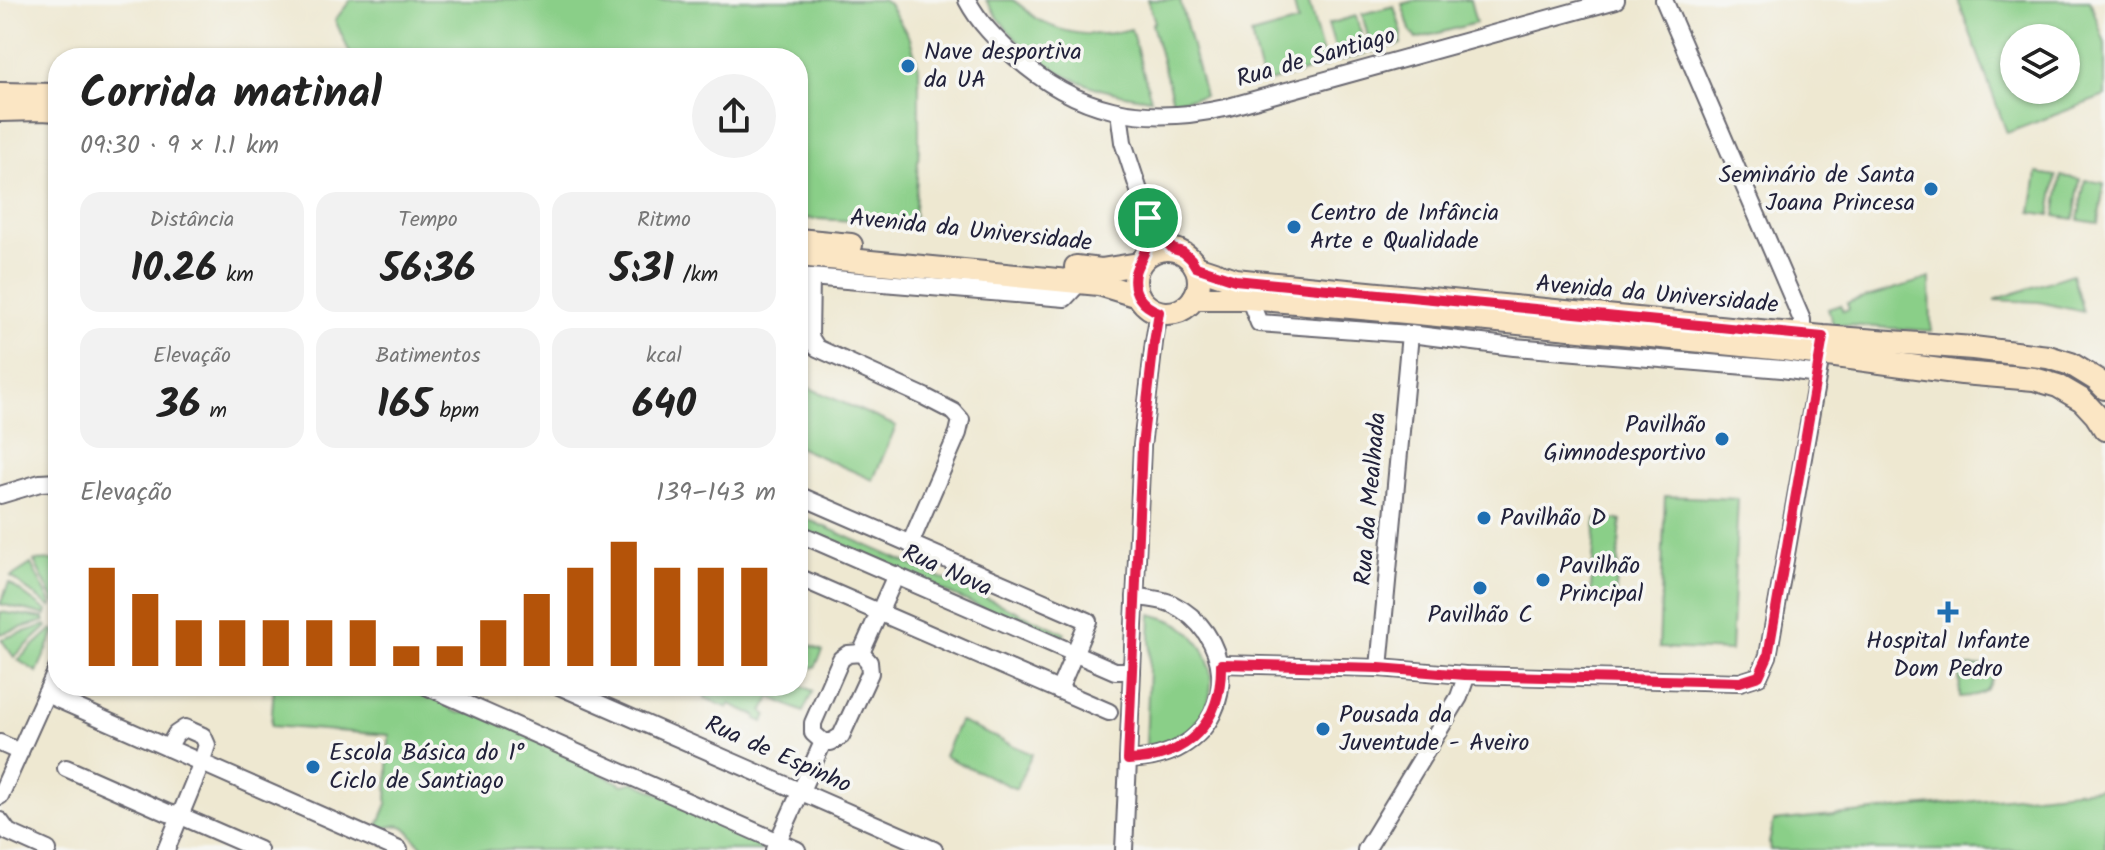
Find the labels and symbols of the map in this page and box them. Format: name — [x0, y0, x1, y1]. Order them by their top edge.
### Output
street label: Rua de Santiago — [1232, 17, 1400, 99]
place label: Nave desportiva da UA — [924, 33, 1082, 100]
marker: Nave desportiva da UA — [899, 57, 917, 75]
place label: Seminário de Santa Joana Princesa — [1719, 156, 1915, 223]
marker: Seminário de Santa Joana Princesa — [1922, 180, 1940, 198]
pin — [1114, 184, 1182, 252]
place label: Centro de Infância Arte e Qualidade — [1310, 194, 1499, 261]
street label: Avenida da Universidade — [848, 199, 1094, 263]
marker: Centro de Infância Arte e Qualidade — [1285, 218, 1303, 236]
street label: Avenida da Universidade — [1534, 265, 1780, 325]
place label: Pavilhão Gimnodesportivo — [1544, 406, 1706, 473]
street label: Rua da Mealhada — [1344, 411, 1398, 587]
marker: Pavilhão Gimnodesportivo — [1713, 430, 1731, 448]
place label: Pavilhão D — [1500, 499, 1606, 538]
marker: Pavilhão D — [1475, 509, 1493, 527]
street label: Rua Nova — [896, 534, 998, 608]
place label: Pavilhão Principal — [1559, 547, 1644, 614]
marker: Pavilhão Principal — [1534, 571, 1552, 589]
marker: Pavilhão C — [1471, 579, 1489, 597]
place label: Pavilhão C — [1427, 596, 1533, 635]
marker: Hospital Infante Dom Pedro — [1937, 601, 1959, 623]
place label: Hospital Infante Dom Pedro — [1866, 622, 2030, 689]
place label: Pousada da Juventude - Aveiro — [1339, 696, 1530, 763]
street label: Rua de Espinho — [698, 705, 858, 805]
marker: Pousada da Juventude - Aveiro — [1314, 720, 1332, 738]
place label: Escola Básica do 1° Ciclo de Santiago — [329, 734, 525, 801]
marker: Escola Básica do 1° Ciclo de Santiago — [304, 758, 322, 776]

